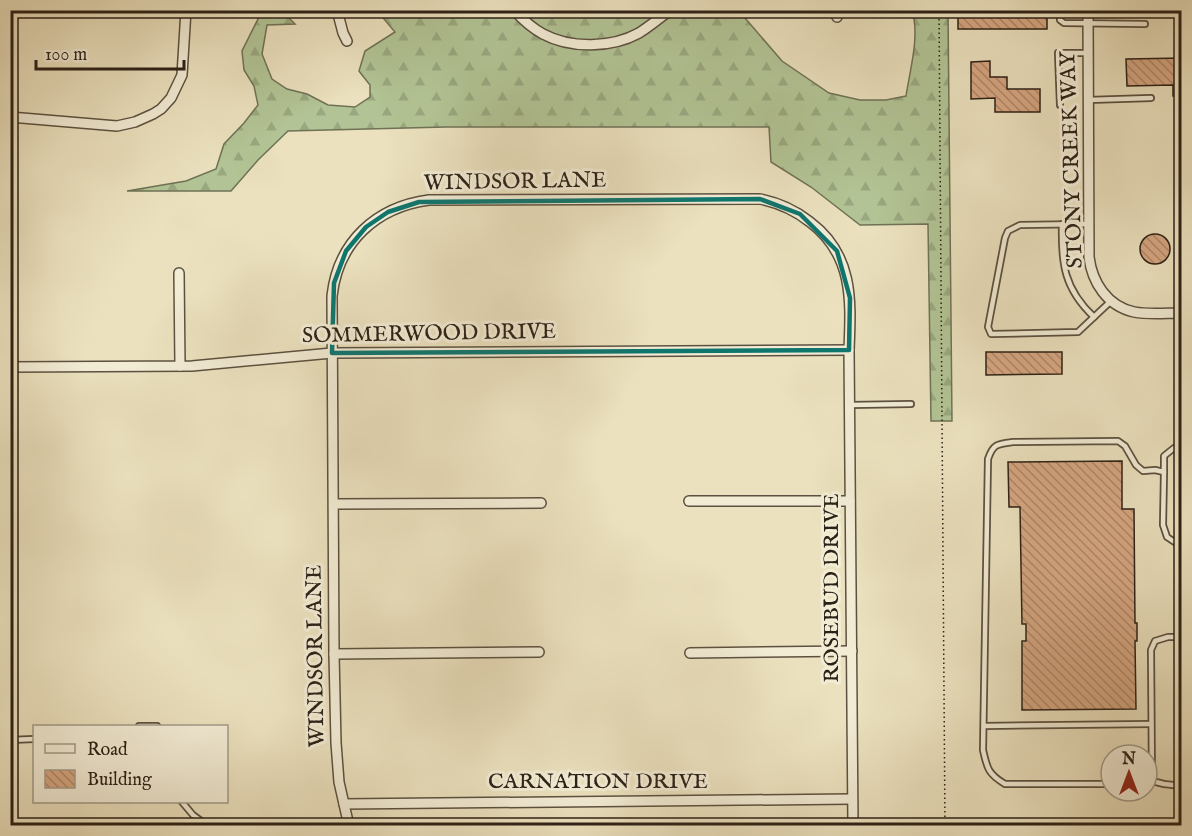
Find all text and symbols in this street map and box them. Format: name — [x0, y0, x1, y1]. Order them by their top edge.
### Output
scale bar — [36, 33, 184, 71]
text: 100 m — [45, 44, 87, 67]
street label: STONY CREEK WAY — [1054, 50, 1090, 269]
street label: WINDSOR LANE — [423, 166, 607, 198]
street label: SOMMERWOOD DRIVE — [302, 318, 556, 350]
street label: ROSEBUD DRIVE — [818, 493, 846, 683]
street label: WINDSOR LANE — [300, 564, 332, 748]
legend — [33, 725, 228, 803]
text: Road — [87, 739, 128, 762]
north arrow — [1099, 743, 1159, 803]
text: N — [1121, 750, 1136, 770]
street label: CARNATION DRIVE — [488, 768, 708, 796]
text: Building — [87, 769, 152, 792]

